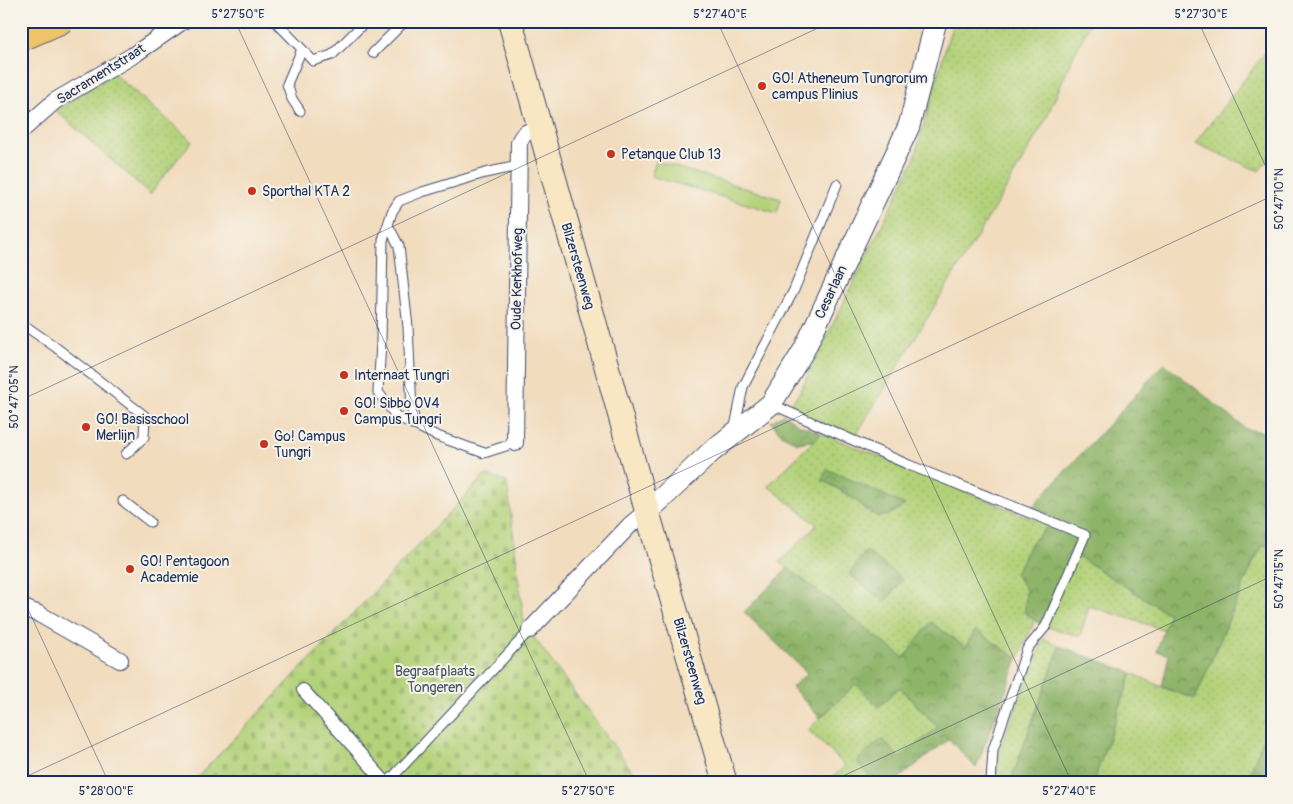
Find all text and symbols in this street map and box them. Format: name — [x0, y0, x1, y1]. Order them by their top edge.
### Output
text: 5°27'50"E — [211, 7, 265, 22]
text: 5°27'40"E — [693, 7, 747, 22]
text: 5°27'30"E — [1174, 7, 1228, 22]
street label: Sacramentstraat — [54, 40, 149, 108]
place label: GO! Atheneum Tungrorum campus Plinius — [772, 70, 928, 103]
marker: GO! Atheneum Tungrorum campus Plinius — [756, 80, 768, 92]
place label: Petanque Club 13 — [621, 146, 721, 163]
marker: Petanque Club 13 — [605, 148, 617, 160]
text: 50°47'10"N — [1272, 168, 1287, 230]
place label: Sporthal KTA 2 — [262, 183, 350, 200]
marker: Sporthal KTA 2 — [246, 185, 258, 197]
street label: Bilzersteenweg — [557, 221, 599, 311]
street label: Oude Kerkhofweg — [508, 228, 526, 330]
street label: Cesarlaan — [811, 262, 851, 321]
text: 50°47'05"N — [7, 365, 22, 429]
place label: Internaat Tungri — [354, 367, 450, 384]
marker: Internaat Tungri — [338, 369, 350, 381]
place label: GO! Sibbo OV4 Campus Tungri — [354, 395, 442, 428]
marker: GO! Sibbo OV4 Campus Tungri — [338, 405, 350, 417]
place label: GO! Basisschool Merlijn — [96, 411, 189, 444]
marker: GO! Basisschool Merlijn — [80, 421, 92, 433]
place label: Go! Campus Tungri — [274, 428, 346, 461]
marker: Go! Campus Tungri — [258, 438, 270, 450]
text: 50°47'15"N — [1272, 549, 1287, 609]
place label: GO! Pentagoon Academie — [140, 553, 229, 586]
marker: GO! Pentagoon Academie — [124, 563, 136, 575]
street label: Bilzersteenweg — [669, 616, 711, 706]
park label: Begraafplaats Tongeren — [395, 663, 476, 696]
text: 5°28'00"E — [79, 784, 133, 799]
text: 5°27'50"E — [561, 784, 615, 799]
text: 5°27'40"E — [1042, 784, 1096, 799]

